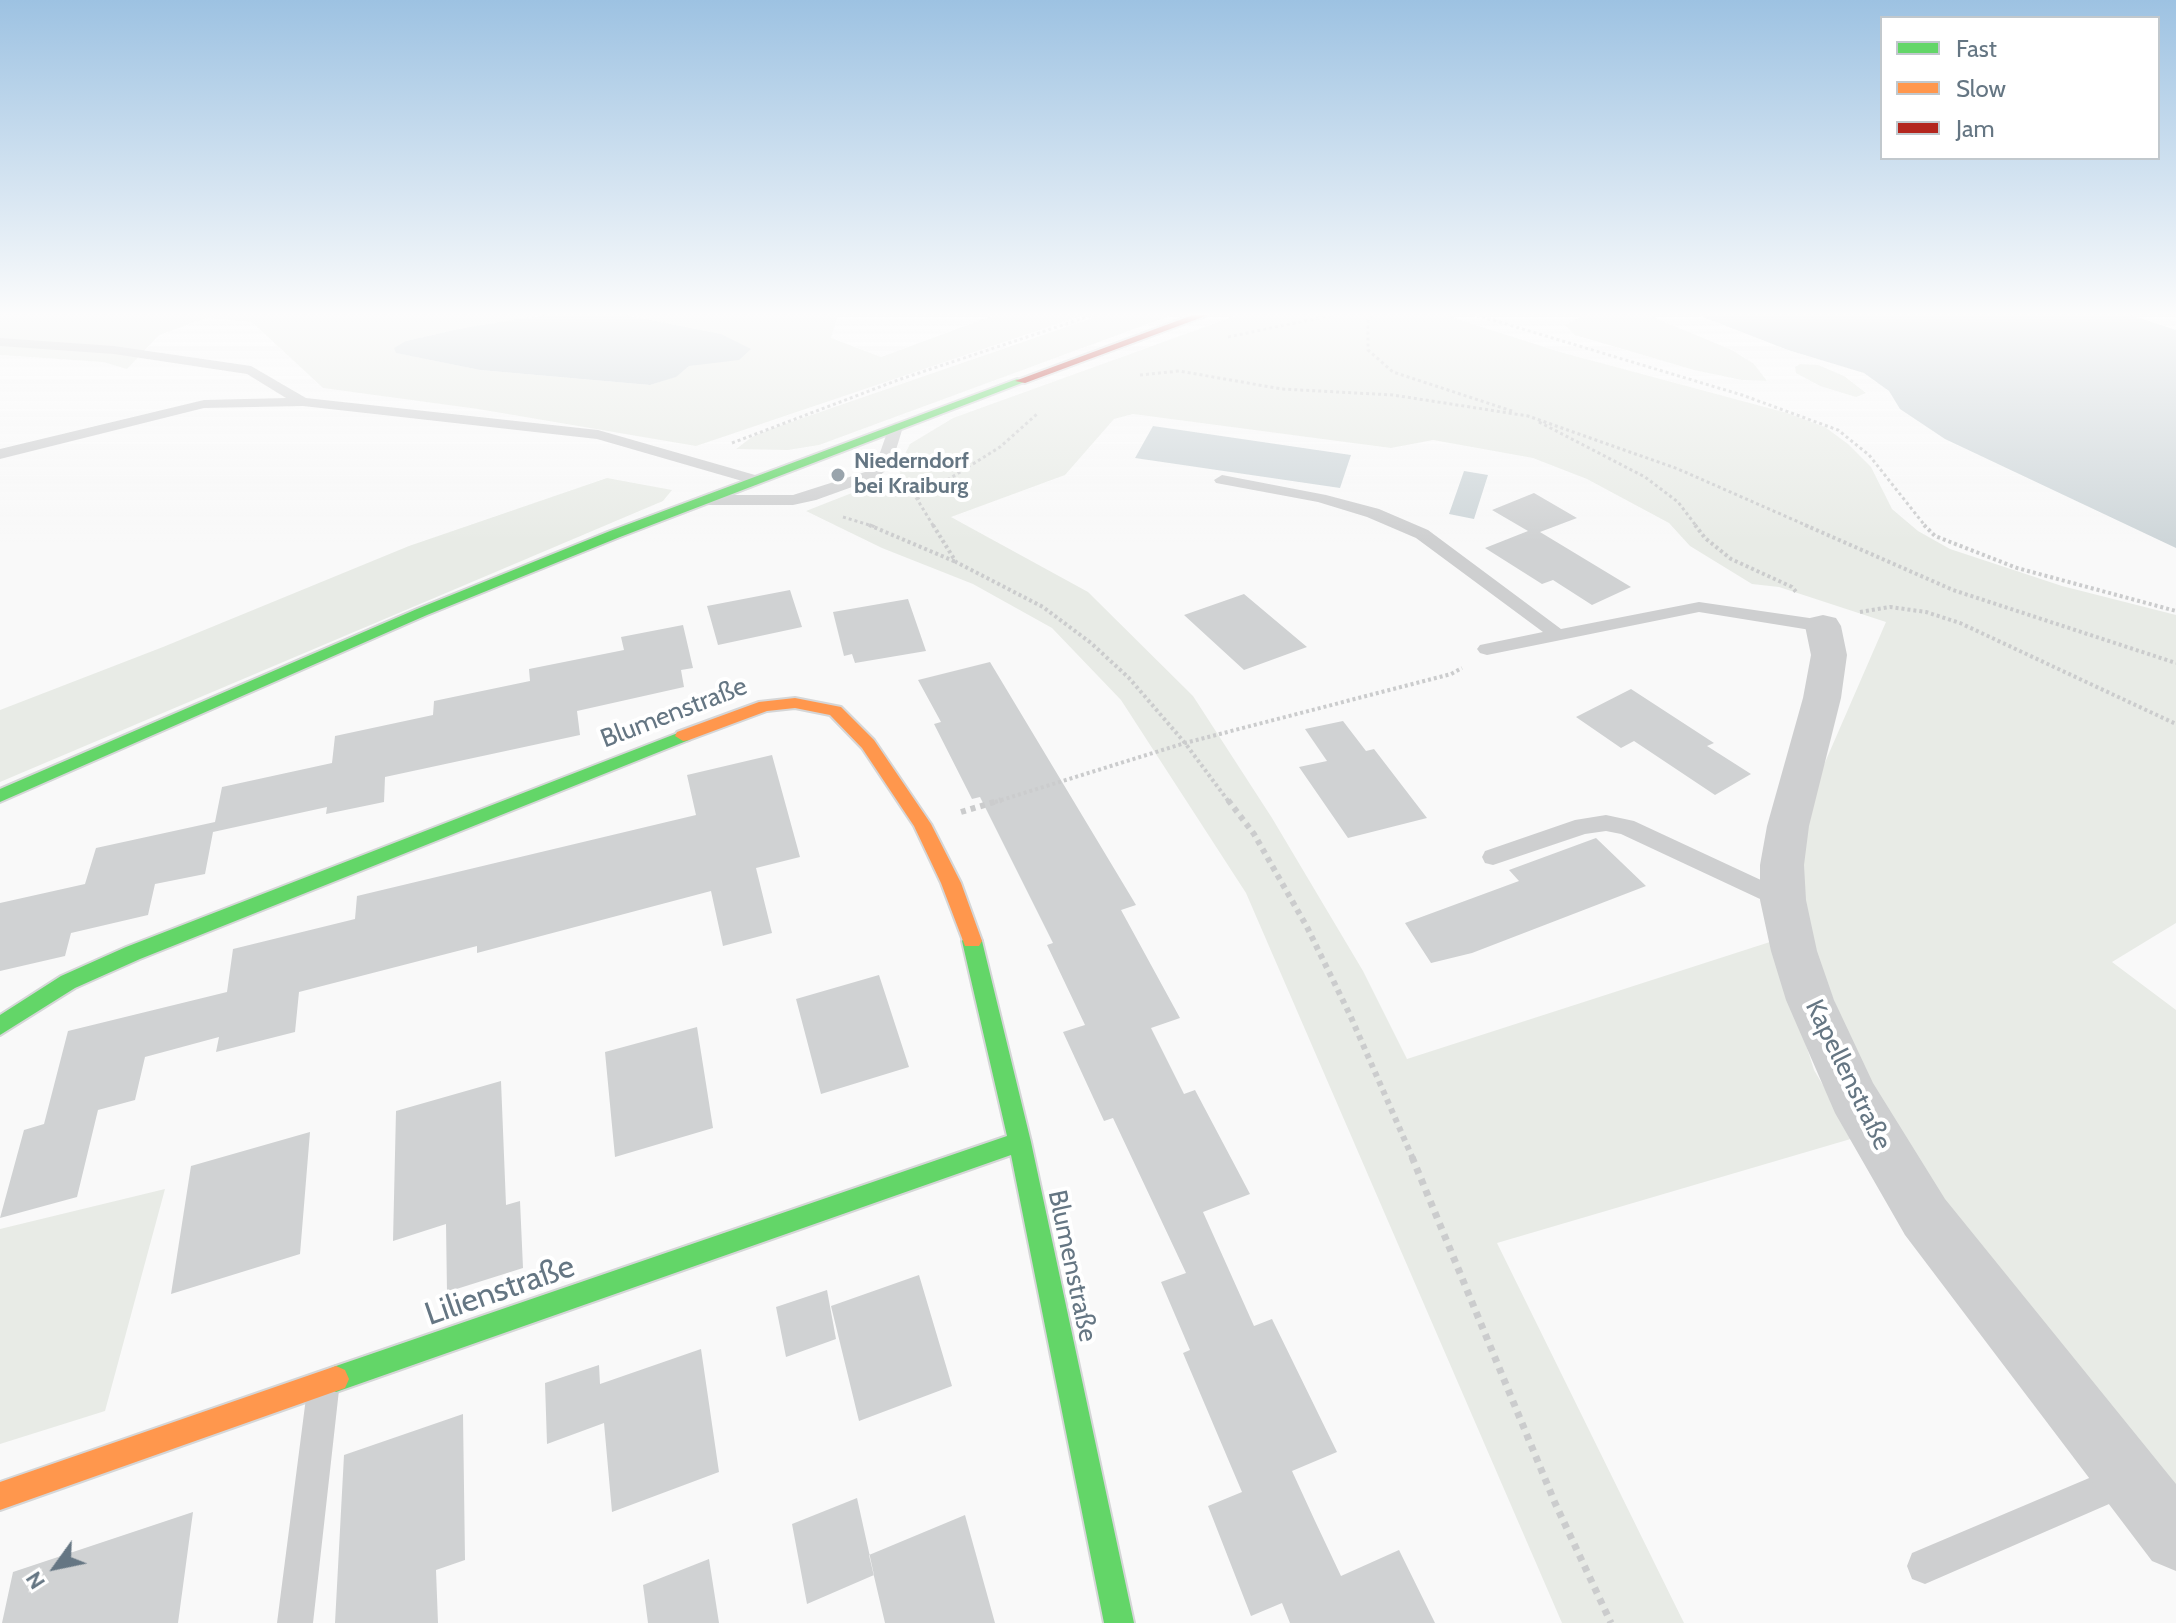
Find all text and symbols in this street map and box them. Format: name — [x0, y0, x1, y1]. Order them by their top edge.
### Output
legend — [1880, 16, 2160, 160]
text: Fast — [1956, 34, 1997, 63]
text: Slow — [1956, 74, 2006, 103]
text: Jam — [1956, 114, 1994, 143]
place label: Niederndorf bei Kraiburg — [854, 449, 969, 500]
marker: Niederndorf bei Kraiburg — [829, 466, 847, 484]
street label: Blumenstraße — [597, 671, 751, 755]
street label: Kapellenstraße — [1798, 995, 1898, 1155]
street label: Blumenstraße — [1041, 1187, 1103, 1345]
street label: Lilienstraße — [420, 1248, 580, 1334]
north arrow — [16, 1527, 96, 1607]
text: N — [20, 1566, 51, 1594]

